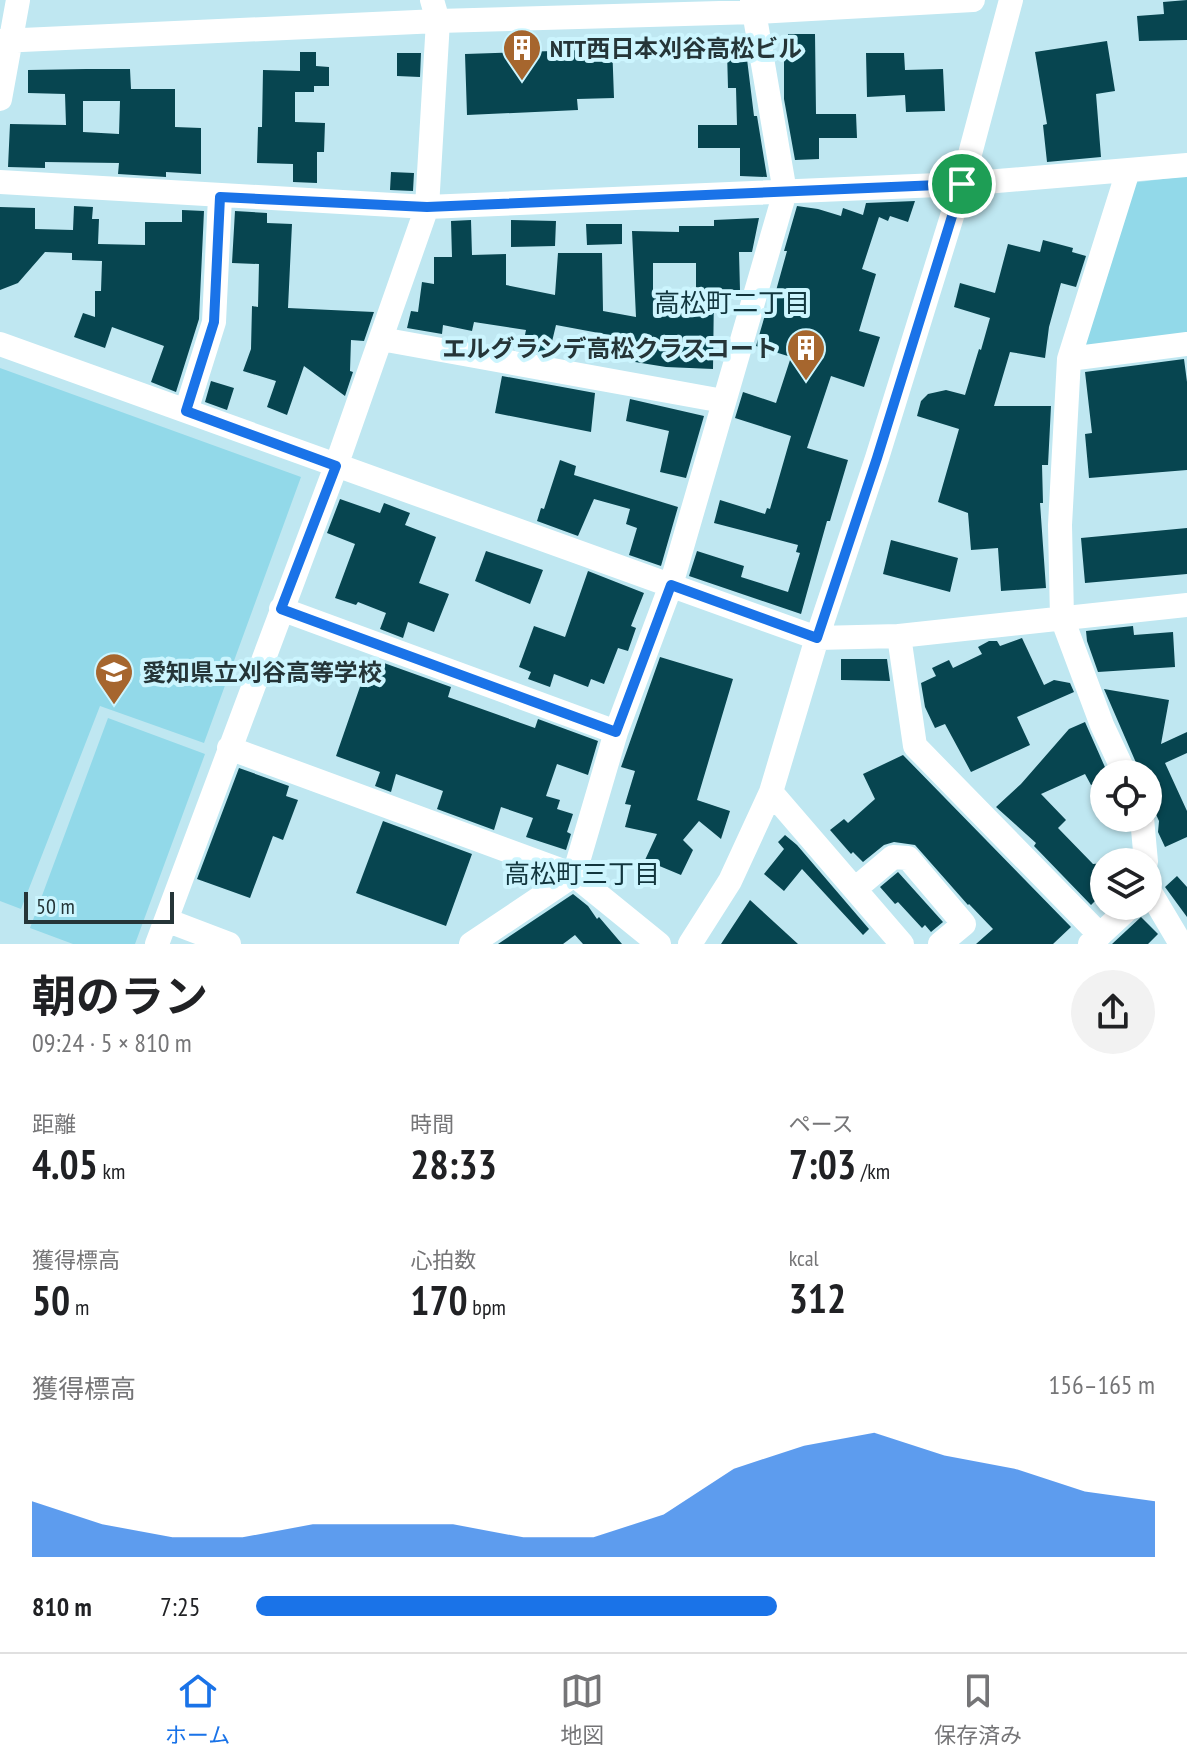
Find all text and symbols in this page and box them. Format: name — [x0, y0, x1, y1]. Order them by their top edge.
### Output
building icon: NTT西日本刈谷高松ビル — [501, 27, 543, 82]
place label: NTT西日本刈谷高松ビル — [550, 33, 802, 64]
pin — [928, 150, 996, 218]
icon: arrive — [940, 162, 984, 206]
district label: 高松町二丁目 — [654, 286, 810, 319]
building icon: エルグランデ高松クラスコート — [785, 327, 827, 382]
place label: エルグランデ高松クラスコート — [442, 333, 778, 364]
school or university icon: 愛知県立刈谷高等学校 — [93, 651, 135, 706]
place label: 愛知県立刈谷高等学校 — [142, 657, 382, 688]
map controls — [1090, 760, 1162, 920]
button: locate — [1090, 760, 1162, 832]
button: layers — [1090, 848, 1162, 920]
district label: 高松町三丁目 — [504, 857, 660, 890]
scale bar — [24, 888, 174, 924]
text: 50 m — [36, 892, 75, 920]
text: 朝のラン — [32, 967, 208, 1024]
button: share — [1071, 970, 1155, 1054]
text: 09:24 · 5 × 810 m — [32, 1026, 192, 1059]
text: 距離 — [32, 1110, 76, 1138]
text: 時間 — [410, 1110, 454, 1138]
text: ペース — [789, 1110, 854, 1138]
text: 4.05 — [32, 1138, 98, 1190]
text: 28:33 — [410, 1138, 497, 1190]
text: 7:03 — [789, 1138, 856, 1190]
text: km — [98, 1157, 125, 1185]
text: /km — [856, 1157, 890, 1185]
text: kcal — [789, 1244, 819, 1272]
text: 獲得標高 — [32, 1246, 120, 1274]
text: 心拍数 — [410, 1246, 476, 1274]
text: 312 — [789, 1272, 846, 1324]
text: 50 — [32, 1274, 70, 1326]
text: 170 — [410, 1274, 468, 1326]
text: m — [70, 1293, 89, 1321]
text: bpm — [468, 1293, 506, 1321]
text: 156–165 m — [1049, 1368, 1155, 1401]
text: 獲得標高 — [32, 1372, 136, 1405]
text: 810 m — [32, 1590, 92, 1623]
text: 7:25 — [160, 1590, 200, 1623]
tab: ホーム — [165, 1669, 230, 1749]
tab: 地図 — [560, 1669, 604, 1749]
tab: 保存済み — [934, 1669, 1022, 1749]

